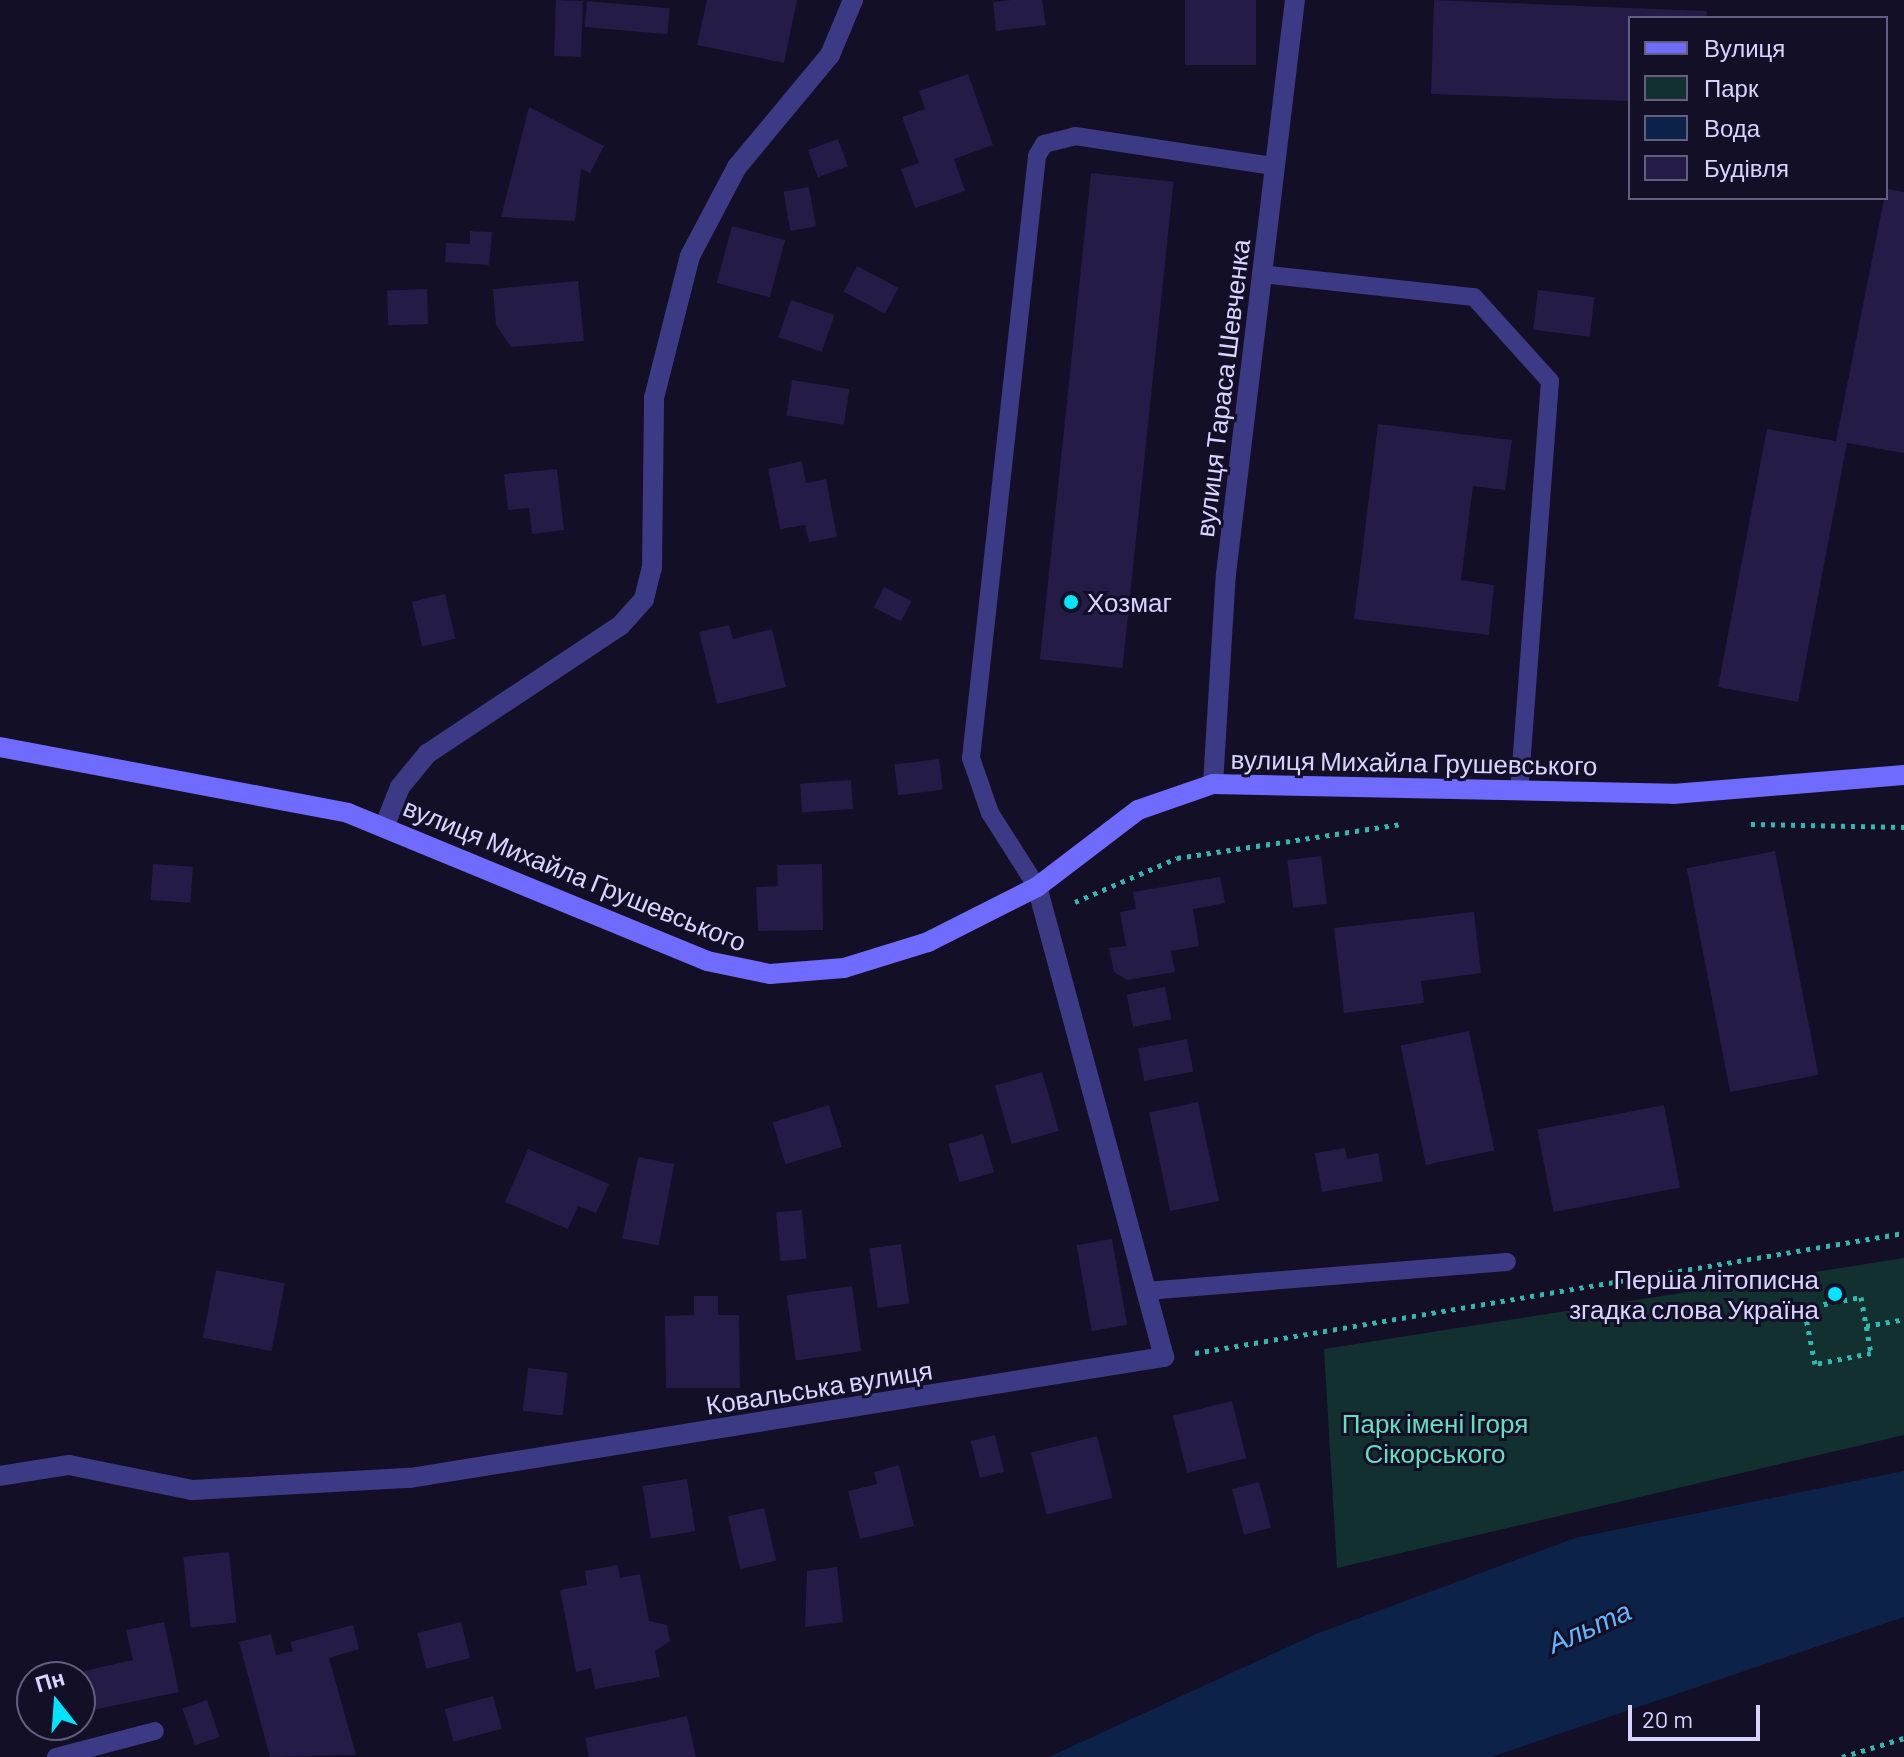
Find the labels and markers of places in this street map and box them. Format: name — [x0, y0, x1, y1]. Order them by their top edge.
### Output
place label: Хозмаг — [1087, 586, 1172, 618]
marker: Хозмаг — [1062, 593, 1080, 611]
place label: Перша літописна згадка слова Україна — [1569, 1263, 1819, 1324]
marker: Перша літописна згадка слова Україна — [1826, 1285, 1844, 1303]

